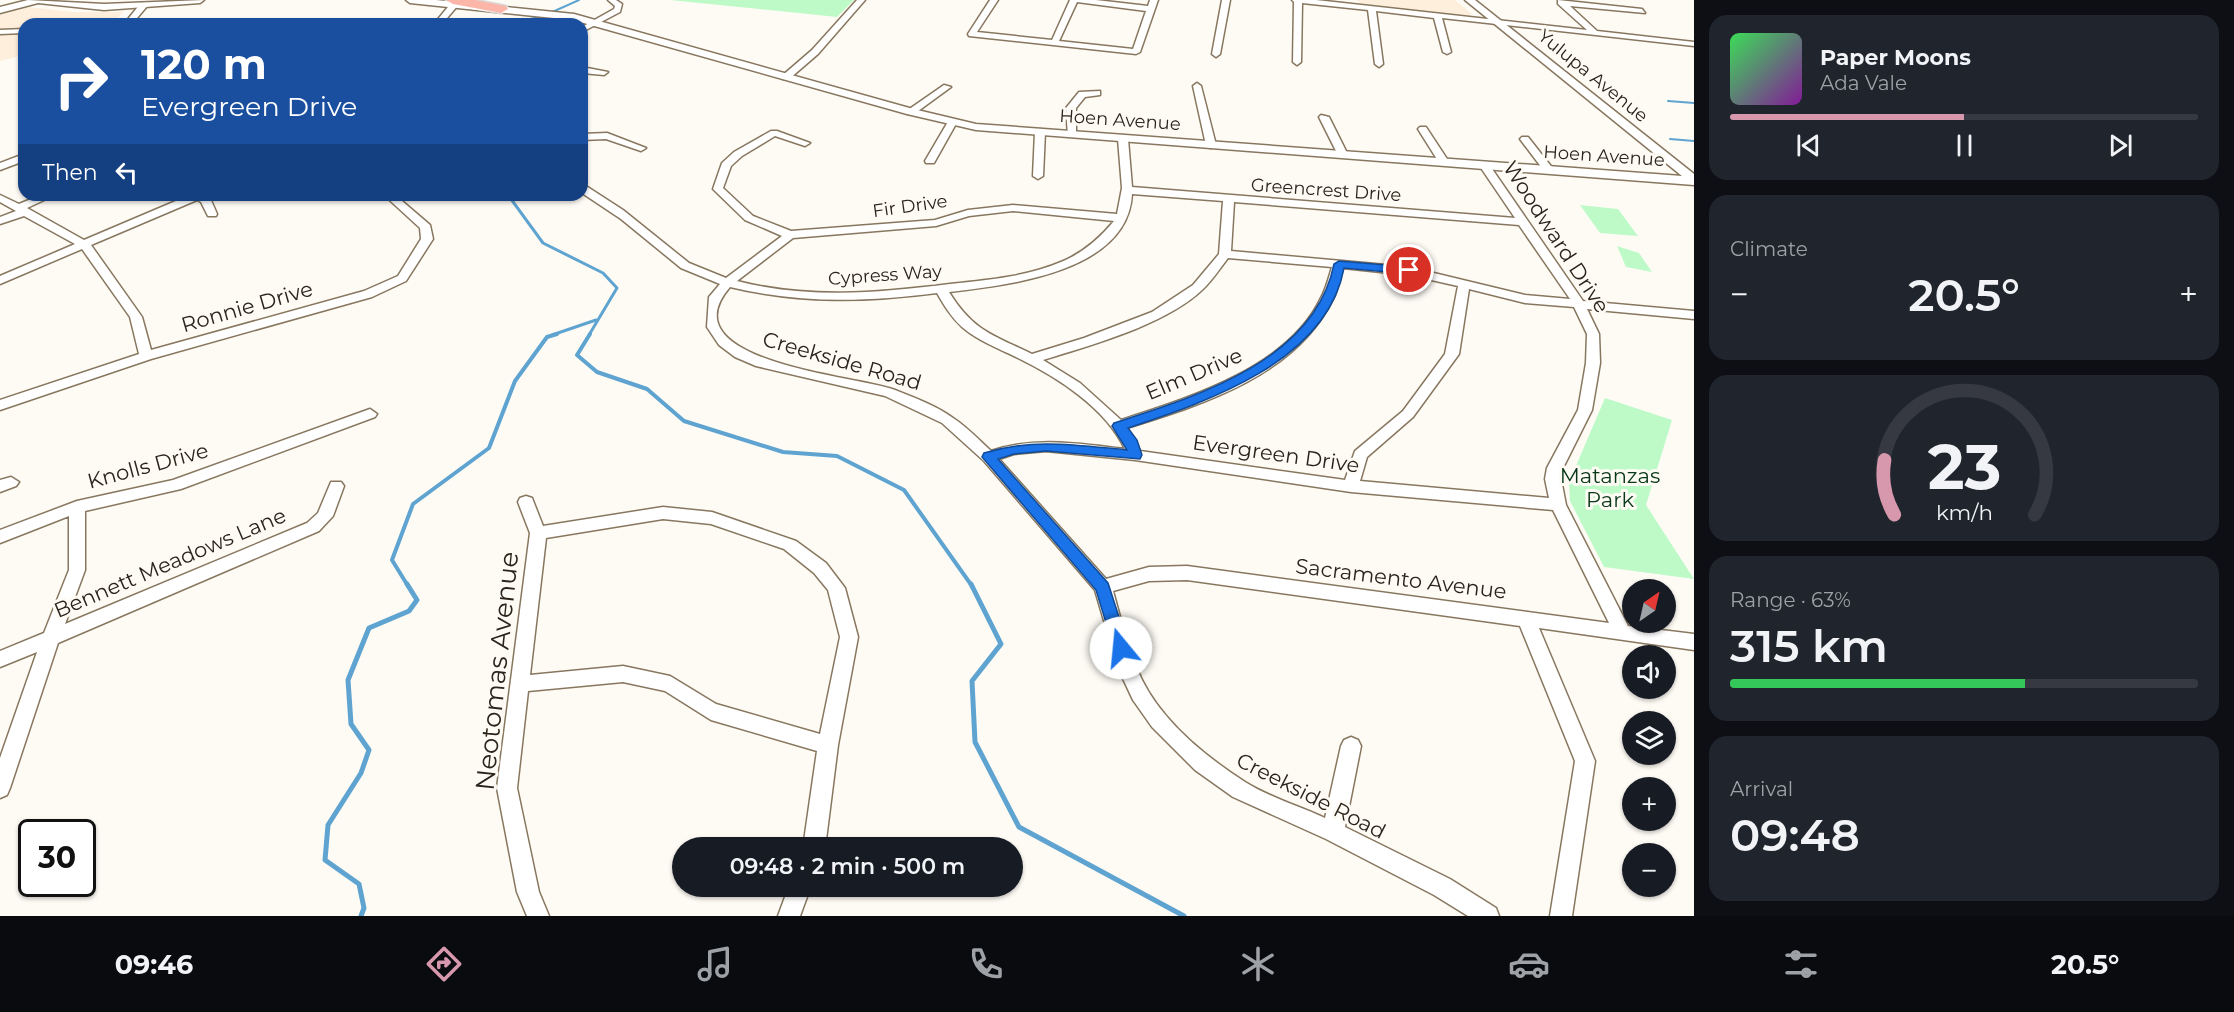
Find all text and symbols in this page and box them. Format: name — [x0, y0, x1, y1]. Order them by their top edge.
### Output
street label: Yulupa Avenue — [1534, 25, 1653, 127]
text: 120 m — [141, 38, 267, 90]
icon: right — [42, 42, 120, 120]
text: Paper Moons — [1820, 44, 1971, 71]
text: Ada Vale — [1820, 71, 1907, 95]
text: Evergreen Drive — [141, 90, 357, 123]
street label: Hoen Avenue — [1059, 105, 1182, 135]
icon: previous — [1792, 129, 1825, 162]
icon: pause — [1948, 129, 1981, 162]
icon: next — [2104, 129, 2137, 162]
street label: Hoen Avenue — [1543, 141, 1666, 171]
icon: left — [110, 156, 143, 189]
street label: Woodward Drive — [1498, 156, 1615, 317]
text: Then — [42, 159, 98, 186]
street label: Greencrest Drive — [1250, 174, 1402, 206]
street label: Fir Drive — [871, 190, 949, 222]
text: Climate — [1730, 237, 1808, 261]
pin — [1383, 244, 1434, 295]
icon: arrive — [1392, 253, 1425, 286]
street label: Cypress Way — [827, 260, 943, 290]
text: 20.5° — [1908, 267, 2020, 322]
text: − — [1730, 274, 1749, 314]
text: + — [2179, 274, 2198, 314]
street label: Ronnie Drive — [178, 276, 315, 337]
street label: Creekside Road — [760, 326, 924, 395]
street label: Elm Drive — [1142, 342, 1246, 405]
street label: Evergreen Drive — [1191, 429, 1361, 478]
text: 23 — [1927, 429, 2001, 505]
street label: Knolls Drive — [85, 437, 211, 494]
park label: Matanzas Park — [1560, 463, 1660, 512]
text: km/h — [1935, 499, 1993, 525]
street label: Bennett Meadows Lane — [50, 502, 290, 623]
street label: Neotomas Avenue — [469, 550, 525, 792]
street label: Sacramento Avenue — [1294, 553, 1508, 604]
north arrow — [1622, 579, 1676, 633]
map controls — [1622, 579, 1676, 897]
text: Range · 63% — [1730, 588, 1851, 612]
position arrow — [1089, 616, 1153, 680]
text: 315 km — [1730, 618, 1888, 673]
button: sound — [1622, 645, 1676, 699]
button: layers — [1622, 711, 1676, 765]
street label: Creekside Road — [1233, 747, 1390, 844]
button: + — [1622, 777, 1676, 831]
text: Arrival — [1730, 777, 1793, 801]
text: 09:48 — [1730, 807, 1860, 862]
speed limit sign: 30 — [18, 819, 96, 897]
button: − — [1622, 843, 1676, 897]
text: 09:48 · 2 min · 500 m — [730, 853, 965, 880]
icon: directions — [423, 943, 465, 985]
icon: music — [694, 943, 736, 985]
icon: phone — [965, 943, 1007, 985]
icon: climate — [1237, 943, 1279, 985]
icon: car — [1508, 943, 1550, 985]
icon: filters — [1780, 943, 1822, 985]
text: 09:46 — [115, 948, 193, 981]
text: 20.5° — [2051, 948, 2119, 981]

